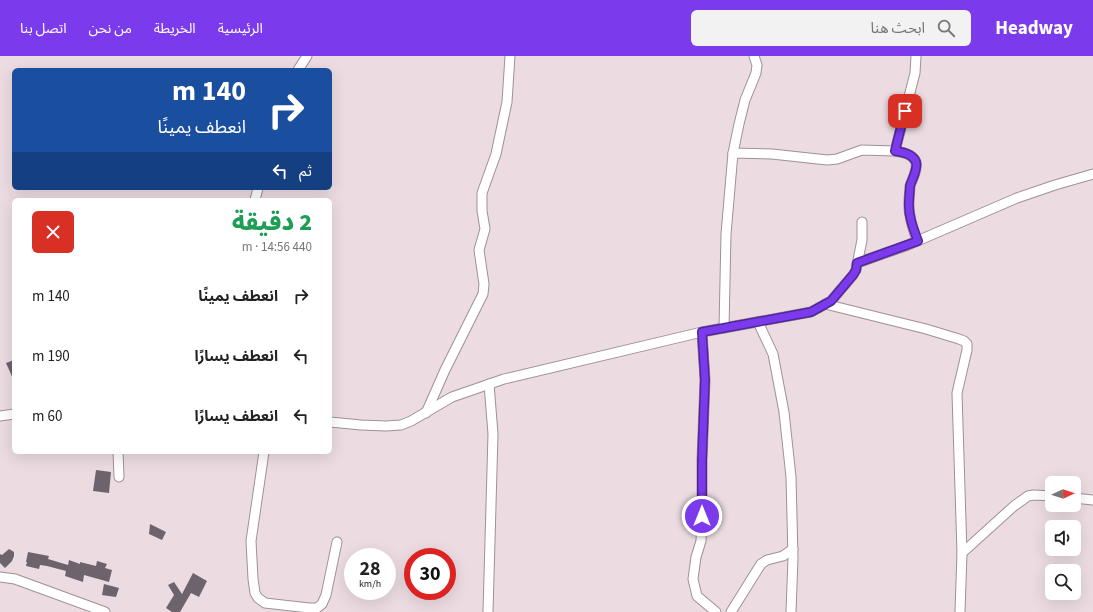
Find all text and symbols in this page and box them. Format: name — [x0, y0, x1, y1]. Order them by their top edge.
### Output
search box — [691, 10, 971, 46]
text: Headway — [995, 15, 1073, 42]
icon: search — [935, 17, 957, 39]
text: ابحث هنا — [871, 18, 925, 39]
text: اتصل بنا — [20, 19, 66, 39]
text: من نحن — [88, 19, 132, 39]
text: الخريطة — [154, 19, 196, 39]
text: الرئيسية — [218, 19, 263, 39]
text: 140 m — [172, 71, 246, 111]
icon: right — [260, 84, 312, 136]
pin — [888, 94, 922, 128]
icon: arrive — [894, 100, 916, 122]
text: انعطف يمينًا — [157, 115, 246, 140]
icon: left — [269, 160, 291, 182]
text: ثم — [299, 161, 312, 182]
text: 2 دقيقة — [232, 205, 312, 240]
button: close — [32, 211, 74, 253]
text: 440 m · 14:56 — [242, 238, 312, 256]
icon: right — [290, 285, 312, 307]
text: 140 m — [32, 286, 70, 307]
text: انعطف يمينًا — [198, 286, 278, 307]
icon: left — [290, 345, 312, 367]
text: 190 m — [32, 346, 70, 367]
text: انعطف يسارًا — [194, 346, 278, 367]
icon: left — [290, 405, 312, 427]
text: 60 m — [32, 406, 62, 427]
text: انعطف يسارًا — [194, 406, 278, 427]
north arrow — [1045, 476, 1081, 512]
map controls — [1045, 476, 1081, 600]
position arrow — [681, 495, 723, 537]
button: sound — [1045, 520, 1081, 556]
speed limit sign: 30 — [404, 548, 456, 600]
text: 28 — [359, 555, 381, 583]
button: search — [1045, 564, 1081, 600]
text: km/h — [359, 577, 381, 591]

